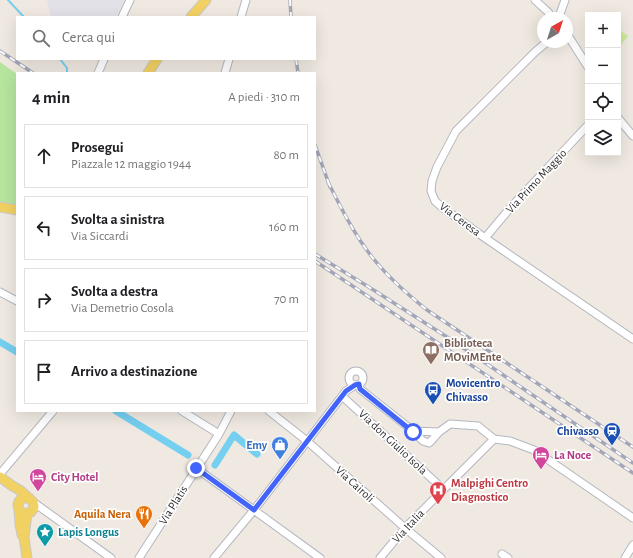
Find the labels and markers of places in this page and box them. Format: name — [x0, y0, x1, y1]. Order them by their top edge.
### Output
place label: Biblioteca MOviMEnte — [444, 337, 502, 363]
library icon: Biblioteca MOviMEnte — [421, 340, 441, 365]
place label: Movicentro Chivasso — [446, 377, 500, 403]
bus stop icon: Movicentro Chivasso — [423, 380, 443, 405]
station icon: Chivasso — [602, 421, 622, 446]
place label: Chivasso — [557, 425, 599, 437]
shop icon: Emy — [270, 435, 290, 460]
place label: Emy — [246, 439, 268, 452]
hotel icon: La Noce — [531, 445, 551, 470]
place label: La Noce — [554, 449, 591, 461]
hotel icon: City Hotel — [28, 467, 48, 492]
place label: City Hotel — [51, 471, 98, 484]
place label: Malpighi Centro Diagnostico — [451, 477, 528, 503]
hospital icon: Malpighi Centro Diagnostico — [428, 480, 448, 505]
restaurant icon: Aquila Nera — [134, 504, 154, 529]
place label: Aquila Nera — [74, 508, 131, 520]
place icon: Lapis Longus — [35, 522, 55, 547]
place label: Lapis Longus — [58, 526, 119, 538]

